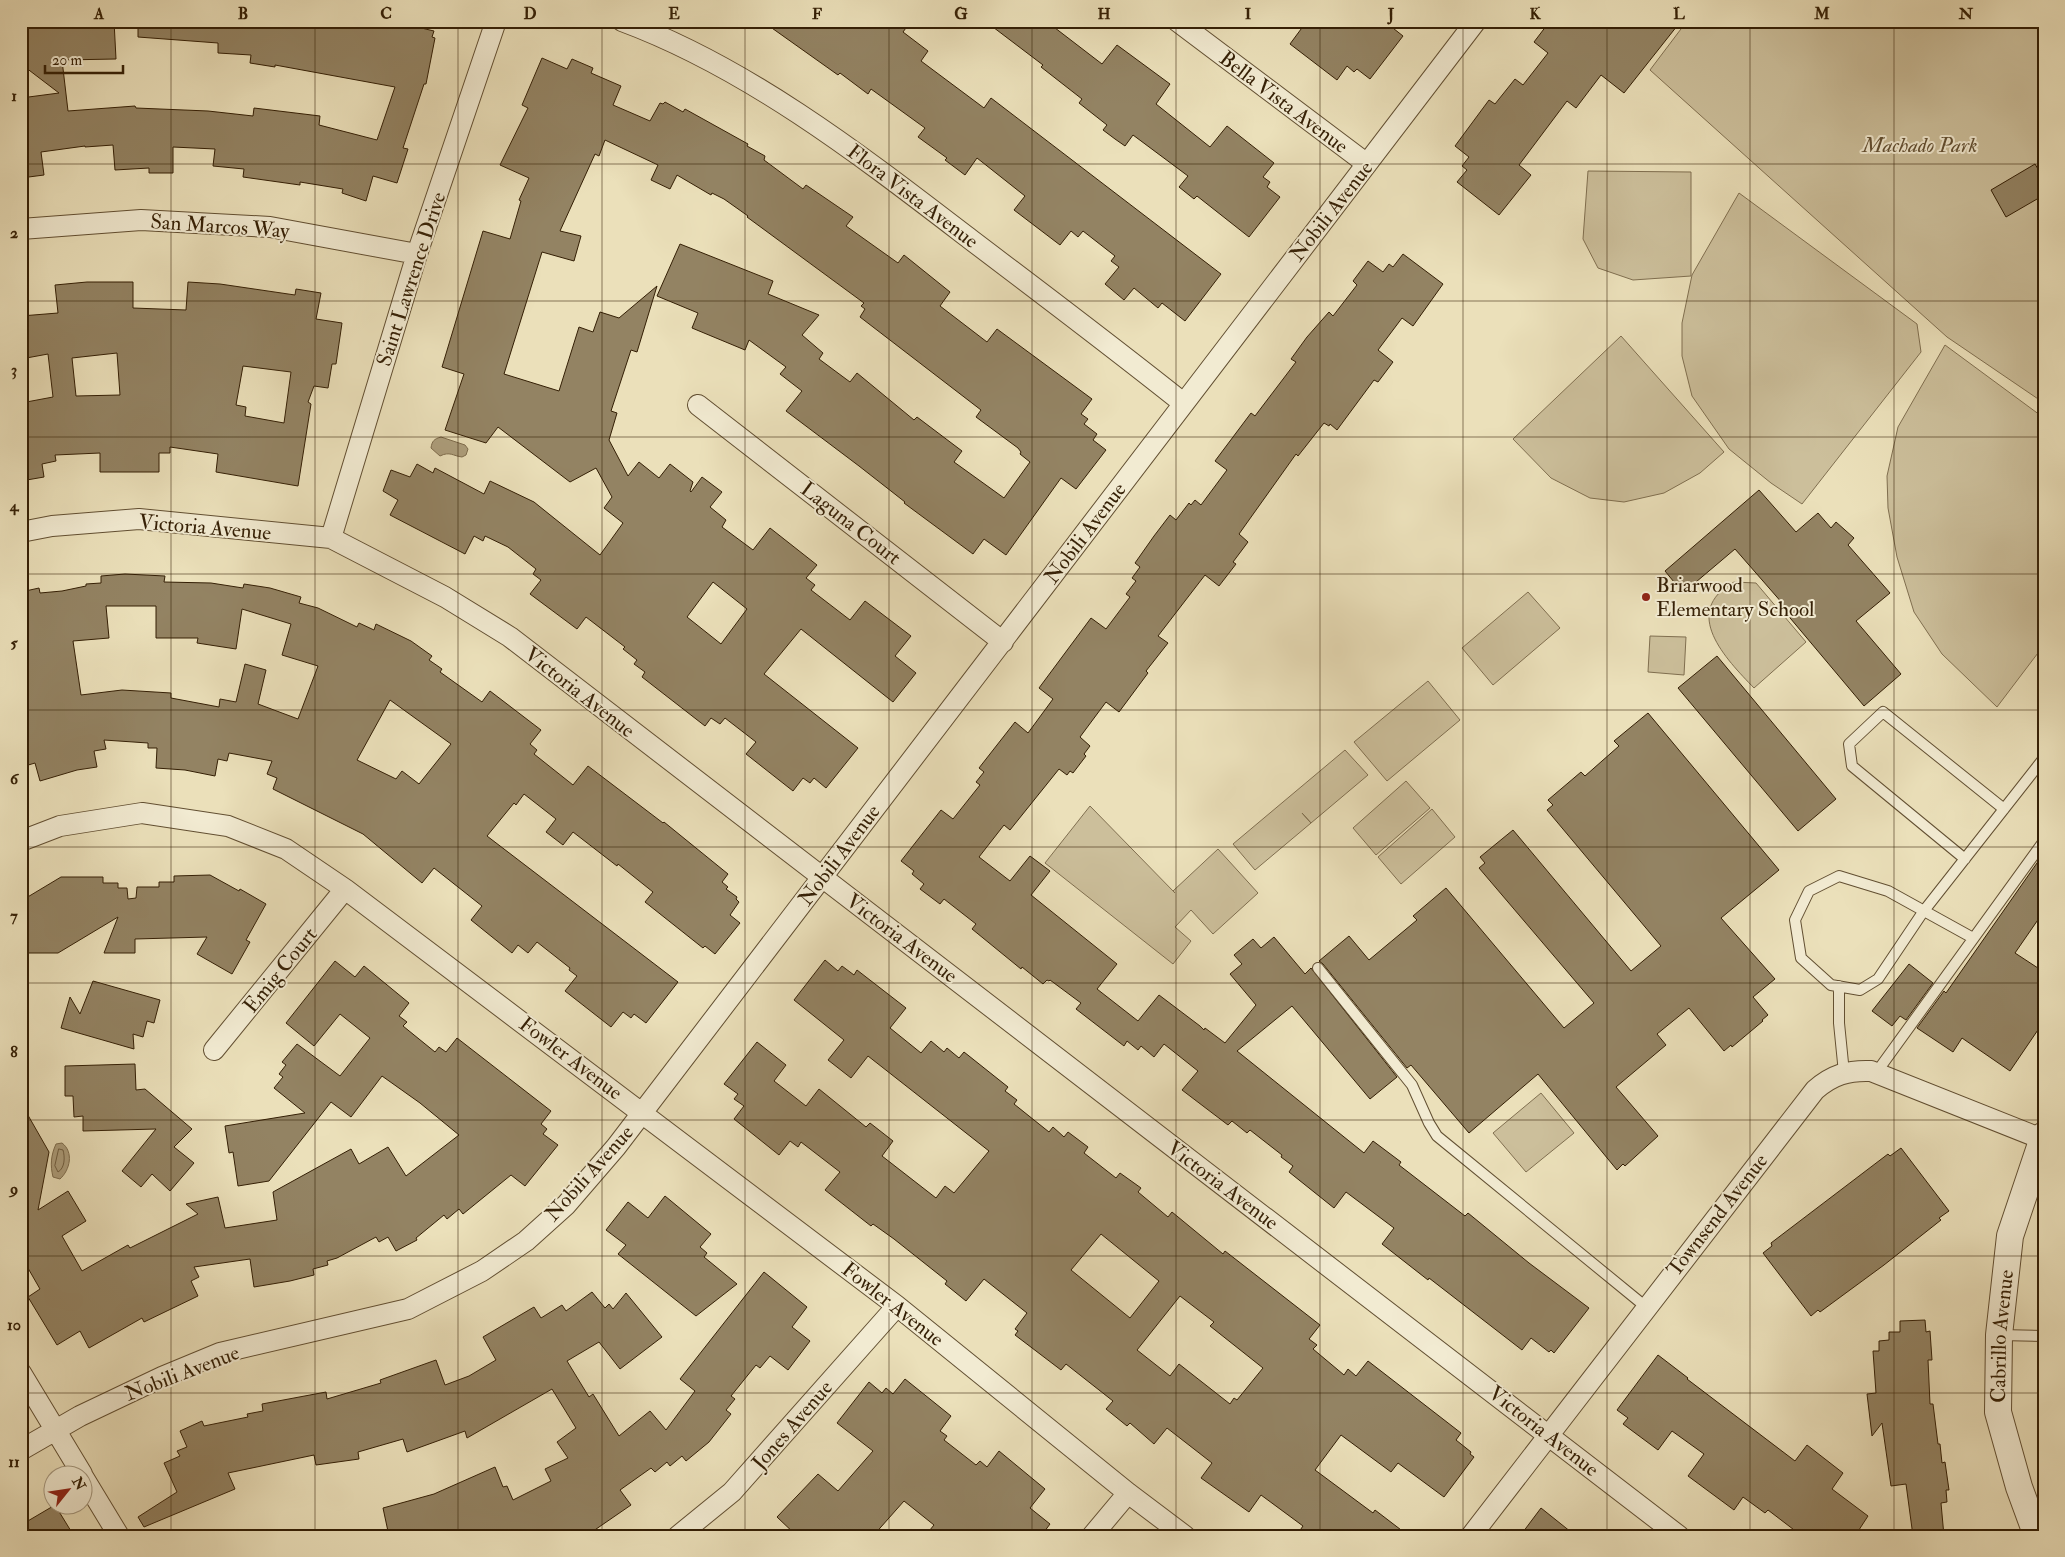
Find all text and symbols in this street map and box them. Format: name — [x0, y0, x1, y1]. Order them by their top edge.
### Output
text: A — [93, 4, 105, 24]
text: B — [238, 4, 248, 24]
text: C — [380, 4, 392, 24]
text: D — [523, 4, 537, 24]
text: E — [668, 4, 680, 24]
text: F — [812, 4, 822, 24]
text: G — [954, 4, 968, 24]
text: H — [1097, 4, 1111, 24]
text: I — [1245, 4, 1252, 24]
text: J — [1387, 4, 1395, 25]
text: K — [1529, 4, 1541, 24]
text: L — [1673, 4, 1685, 24]
text: M — [1813, 4, 1830, 24]
text: N — [1958, 4, 1974, 24]
scale bar — [45, 42, 122, 74]
street label: Bella Vista Avenue — [1214, 45, 1354, 160]
text: 20 m — [52, 51, 82, 70]
text: 1 — [11, 86, 17, 106]
park label: Machado Park — [1861, 132, 1977, 159]
street label: Flora Vista Avenue — [842, 138, 984, 255]
street label: Nobili Avenue — [1284, 155, 1379, 267]
street label: Saint Lawrence Drive — [371, 188, 452, 370]
street label: San Marcos Way — [149, 208, 291, 245]
text: 2 — [10, 223, 18, 243]
text: 3 — [11, 360, 17, 380]
street label: Laguna Court — [795, 476, 906, 571]
street label: Nobili Avenue — [1038, 477, 1133, 590]
text: 4 — [9, 496, 20, 516]
street label: Victoria Avenue — [138, 508, 273, 547]
place label: Briarwood Elementary School — [1656, 572, 1815, 623]
marker: Briarwood Elementary School — [1640, 591, 1652, 603]
text: 5 — [10, 633, 18, 653]
street label: Victoria Avenue — [519, 641, 641, 744]
text: 6 — [10, 769, 20, 789]
street label: Nobili Avenue — [792, 799, 887, 912]
street label: Victoria Avenue — [841, 888, 963, 989]
text: 7 — [10, 906, 18, 926]
street label: Emig Court — [238, 922, 323, 1019]
street label: Fowler Avenue — [514, 1011, 628, 1106]
text: 8 — [10, 1042, 18, 1062]
street label: Nobili Avenue — [539, 1119, 640, 1227]
street label: Victoria Avenue — [1162, 1135, 1284, 1236]
street label: Townsend Avenue — [1661, 1148, 1774, 1282]
text: 9 — [8, 1179, 18, 1199]
street label: Fowler Avenue — [836, 1256, 949, 1353]
street label: Cabrillo Avenue — [1985, 1268, 2020, 1403]
text: 10 — [7, 1315, 21, 1335]
street label: Nobili Avenue — [121, 1339, 243, 1408]
street label: Jones Avenue — [745, 1375, 839, 1477]
street label: Victoria Avenue — [1483, 1380, 1605, 1483]
text: 11 — [8, 1452, 20, 1472]
north arrow — [42, 1464, 92, 1514]
text: N — [68, 1473, 90, 1494]

